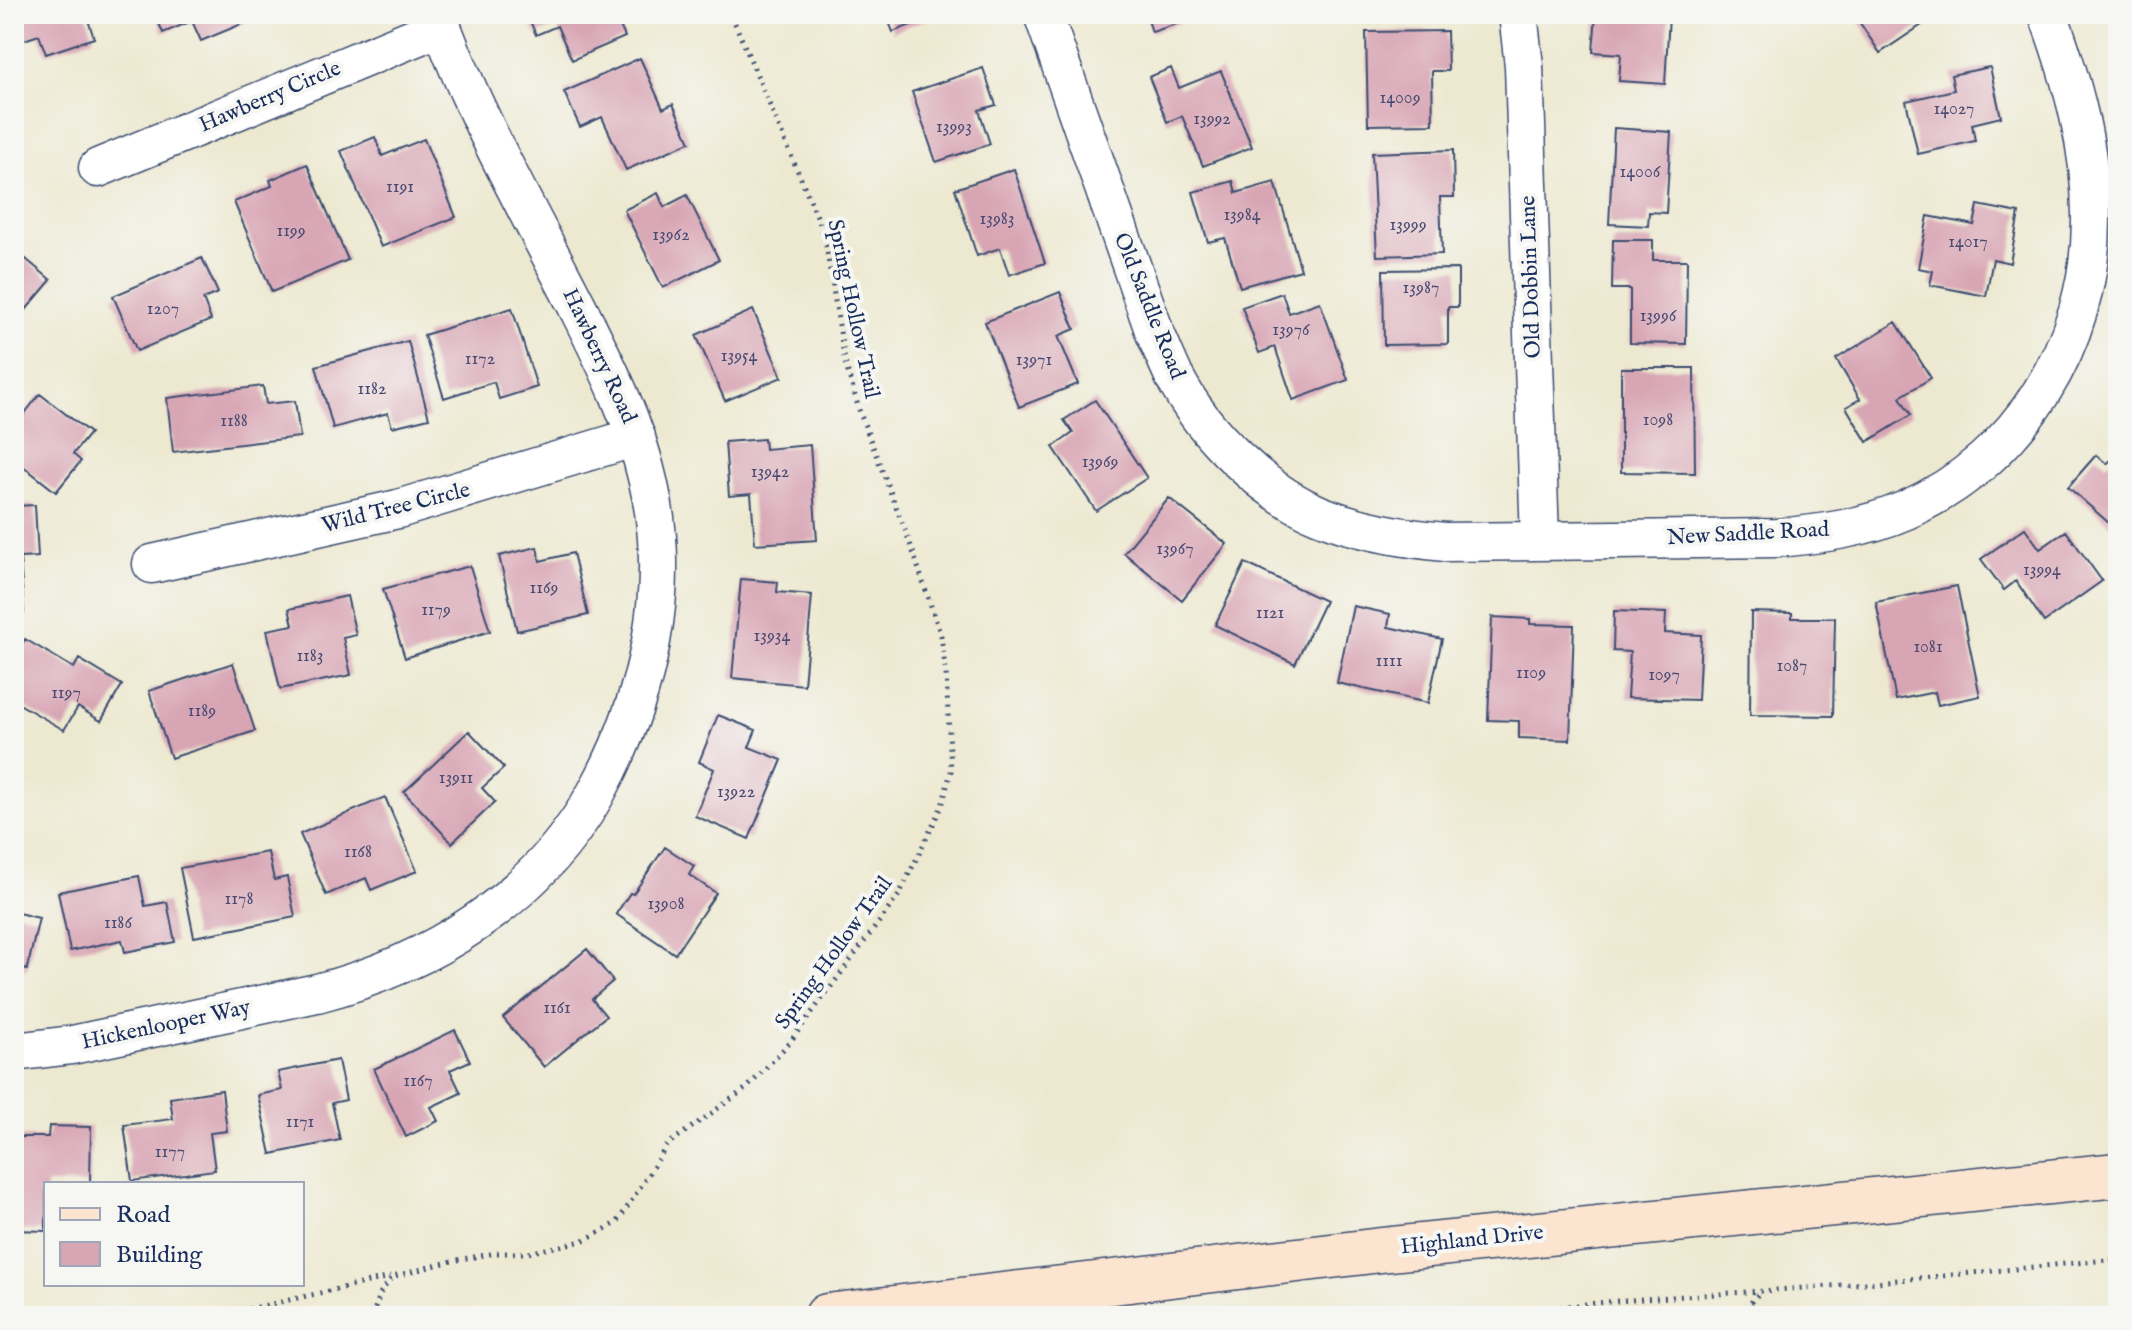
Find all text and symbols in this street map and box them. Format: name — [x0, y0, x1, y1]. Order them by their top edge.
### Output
street label: Hawberry Circle — [195, 55, 345, 139]
house number: 14009 — [1379, 87, 1421, 110]
house number: 14027 — [1933, 98, 1975, 121]
house number: 13992 — [1193, 108, 1231, 131]
house number: 13993 — [936, 116, 972, 139]
house number: 14006 — [1620, 161, 1661, 184]
house number: 1191 — [386, 176, 414, 199]
street label: Old Dobbin Lane — [1514, 195, 1548, 359]
house number: 13984 — [1223, 204, 1261, 227]
house number: 13983 — [979, 208, 1015, 231]
house number: 13999 — [1389, 214, 1427, 237]
street label: Spring Hollow Trail — [820, 217, 886, 401]
house number: 1199 — [276, 220, 306, 243]
house number: 13962 — [652, 224, 690, 247]
street label: Old Saddle Road — [1107, 229, 1191, 384]
house number: 14017 — [1948, 231, 1988, 254]
house number: 13987 — [1403, 277, 1439, 300]
street label: Hawberry Road — [555, 284, 643, 428]
house number: 1207 — [147, 298, 179, 321]
house number: 13996 — [1640, 305, 1677, 328]
house number: 13976 — [1272, 319, 1310, 342]
house number: 13954 — [721, 345, 757, 368]
house number: 1172 — [465, 348, 495, 371]
house number: 13971 — [1016, 349, 1052, 372]
house number: 1182 — [358, 378, 386, 401]
house number: 1098 — [1643, 409, 1673, 432]
house number: 1188 — [220, 410, 248, 433]
house number: 13969 — [1082, 451, 1118, 474]
house number: 13942 — [751, 461, 789, 484]
street label: Wild Tree Circle — [319, 476, 473, 540]
street label: New Saddle Road — [1666, 516, 1830, 552]
house number: 13967 — [1156, 538, 1194, 561]
house number: 13994 — [2023, 559, 2061, 582]
house number: 1169 — [530, 577, 558, 600]
house number: 1179 — [421, 599, 451, 622]
house number: 1121 — [1256, 602, 1284, 625]
house number: 13934 — [754, 625, 791, 648]
house number: 1081 — [1913, 636, 1943, 659]
house number: 1183 — [296, 645, 324, 668]
house number: 1111 — [1376, 650, 1402, 673]
house number: 1087 — [1777, 655, 1807, 678]
house number: 1109 — [1516, 662, 1546, 685]
house number: 1097 — [1648, 664, 1680, 687]
house number: 1197 — [51, 682, 81, 705]
house number: 1189 — [188, 700, 216, 723]
house number: 13911 — [439, 767, 473, 790]
house number: 13922 — [717, 781, 755, 804]
house number: 1168 — [344, 841, 372, 864]
street label: Spring Hollow Trail — [769, 871, 899, 1035]
house number: 1178 — [225, 888, 253, 911]
house number: 13908 — [647, 893, 685, 916]
house number: 1186 — [104, 912, 132, 935]
street label: Hickenlooper Way — [79, 993, 253, 1057]
house number: 1161 — [543, 997, 571, 1020]
house number: 1167 — [403, 1070, 433, 1093]
house number: 1171 — [286, 1111, 314, 1134]
house number: 1177 — [155, 1141, 185, 1164]
legend — [44, 1182, 304, 1286]
text: Road — [116, 1200, 170, 1231]
street label: Highland Drive — [1399, 1219, 1545, 1261]
text: Building — [116, 1240, 203, 1271]

